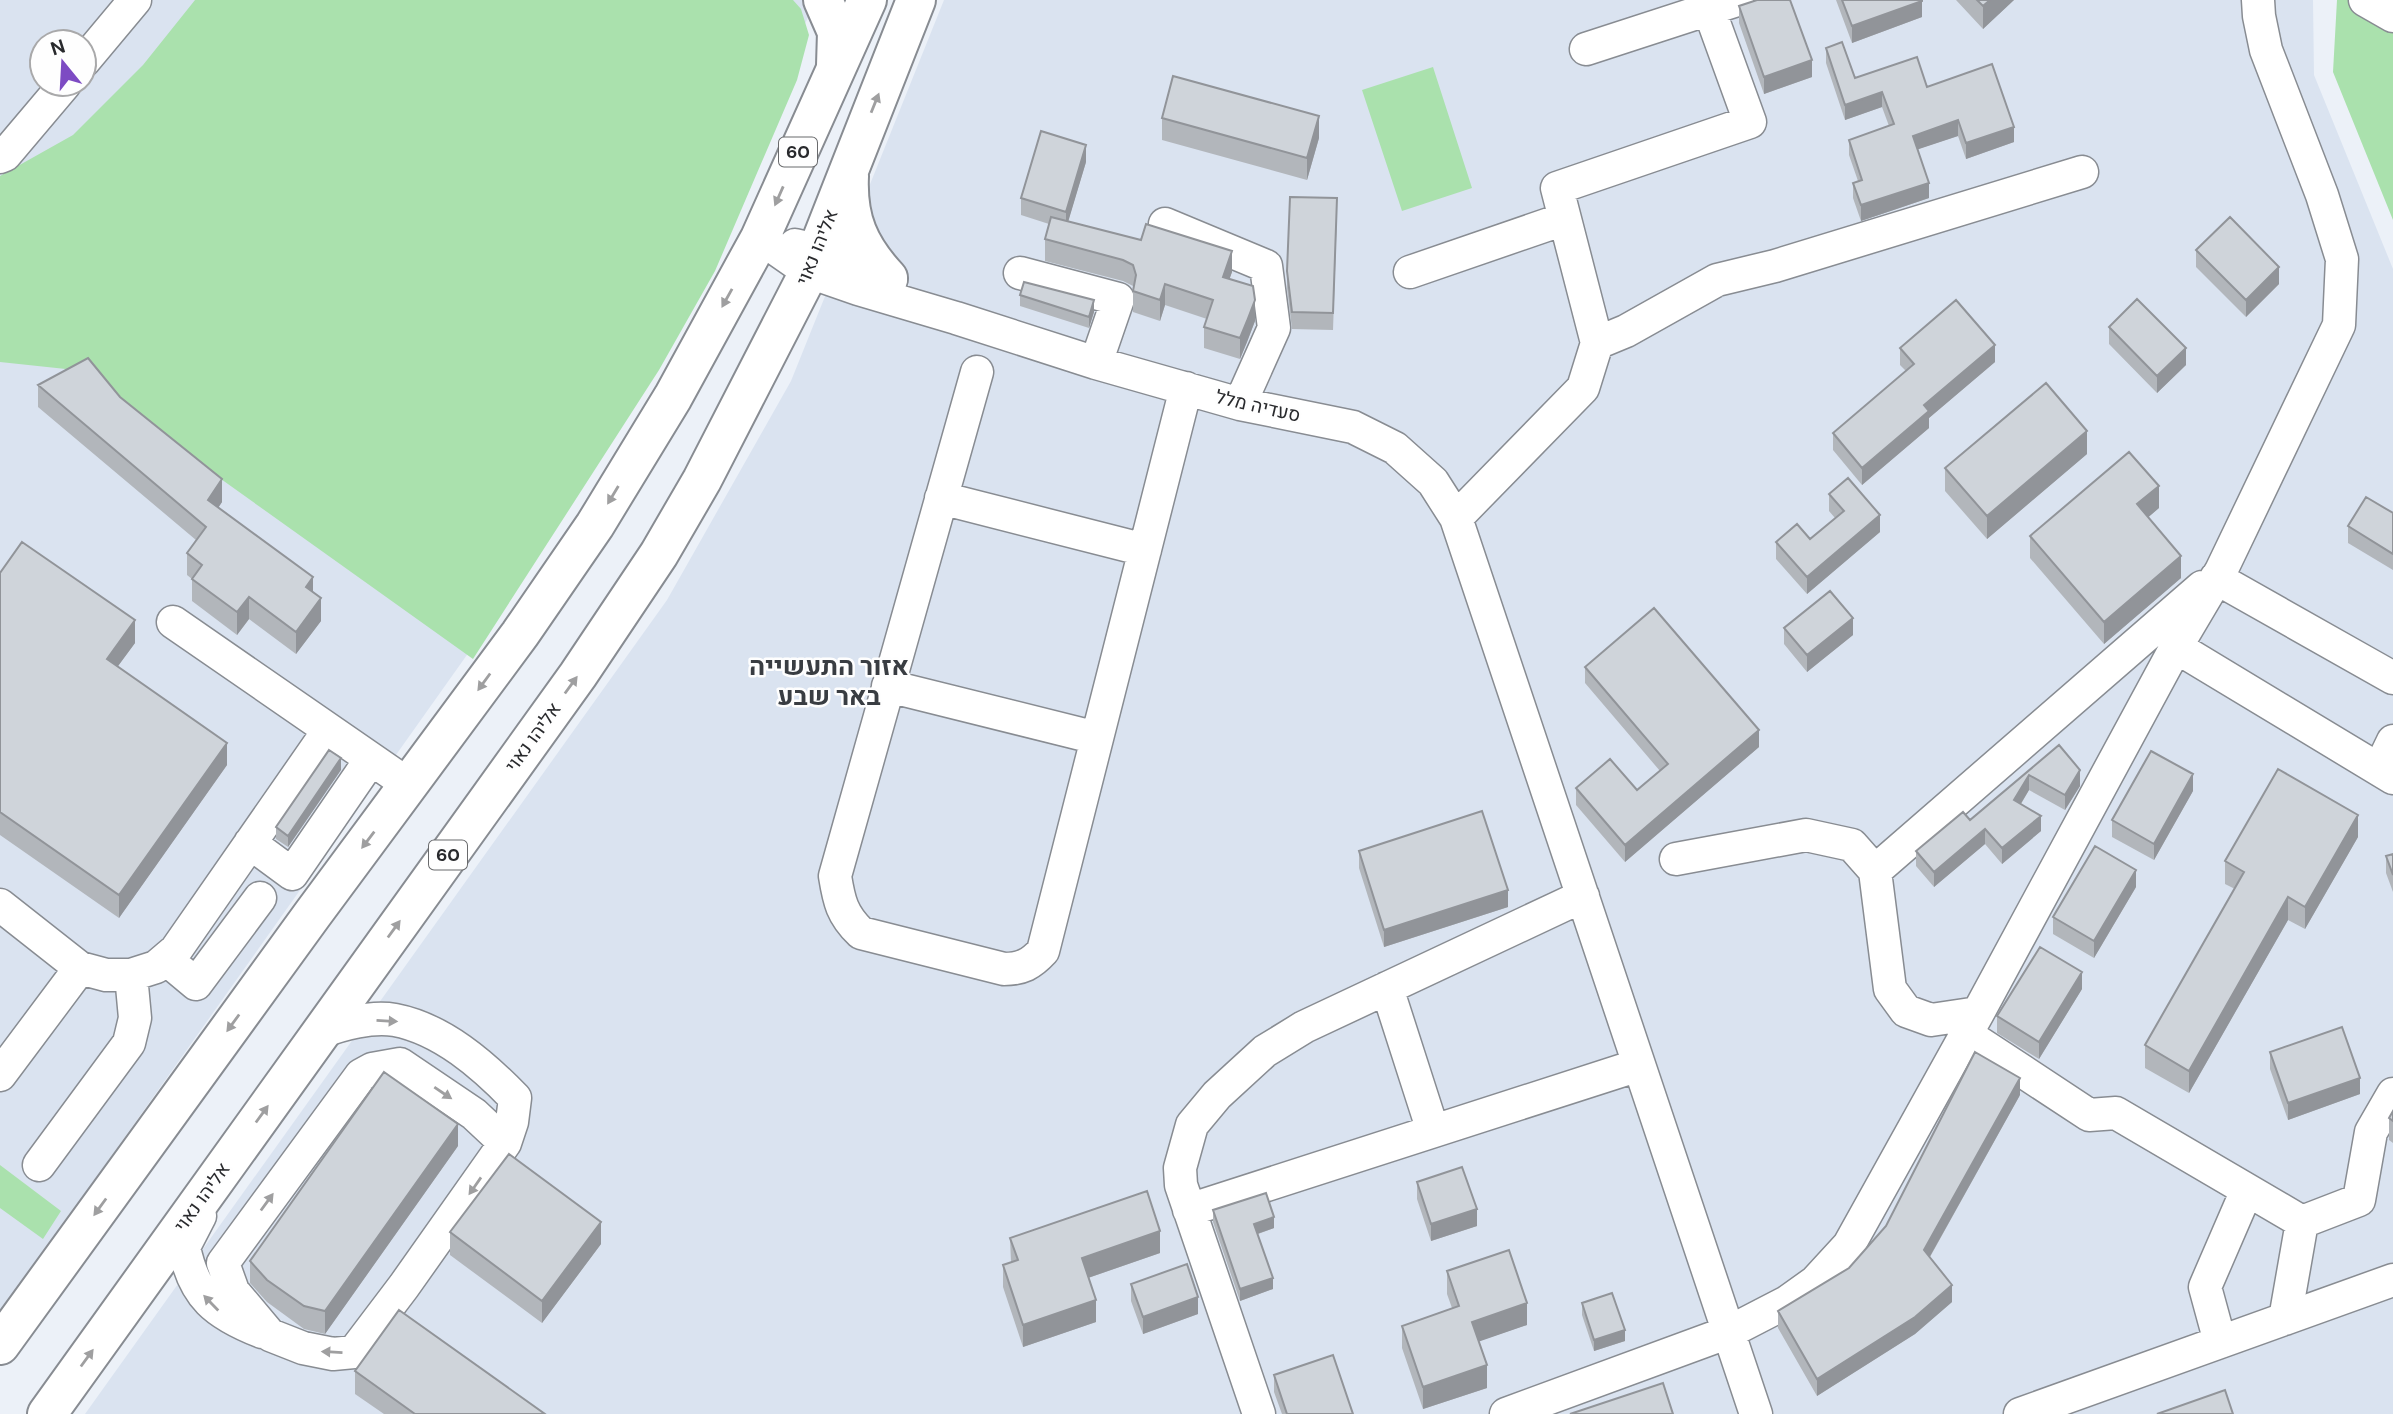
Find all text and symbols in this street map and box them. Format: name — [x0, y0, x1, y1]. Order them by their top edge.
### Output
north arrow — [28, 28, 98, 98]
text: N — [47, 33, 68, 61]
one-way arrow — [869, 92, 880, 113]
road number: 60 — [779, 138, 817, 167]
one-way arrow — [773, 185, 784, 206]
street label: אליהו נאוי — [790, 205, 844, 289]
one-way arrow — [721, 288, 733, 308]
street label: סעדיה מלל — [1213, 384, 1303, 428]
one-way arrow — [607, 486, 619, 505]
district label: אזור התעשייה באר שבע — [749, 649, 909, 713]
one-way arrow — [477, 673, 492, 691]
one-way arrow — [564, 676, 578, 694]
street label: אליהו נאוי — [499, 697, 567, 777]
one-way arrow — [362, 831, 376, 849]
road number: 60 — [429, 840, 467, 870]
one-way arrow — [387, 920, 401, 938]
one-way arrow — [227, 1014, 241, 1032]
one-way arrow — [376, 1016, 398, 1027]
one-way arrow — [434, 1086, 452, 1100]
one-way arrow — [255, 1105, 269, 1123]
street label: אליהו נאוי — [168, 1157, 236, 1237]
one-way arrow — [468, 1177, 482, 1195]
one-way arrow — [260, 1193, 274, 1211]
one-way arrow — [93, 1198, 107, 1216]
one-way arrow — [203, 1295, 219, 1312]
one-way arrow — [321, 1346, 343, 1357]
one-way arrow — [80, 1349, 94, 1368]

